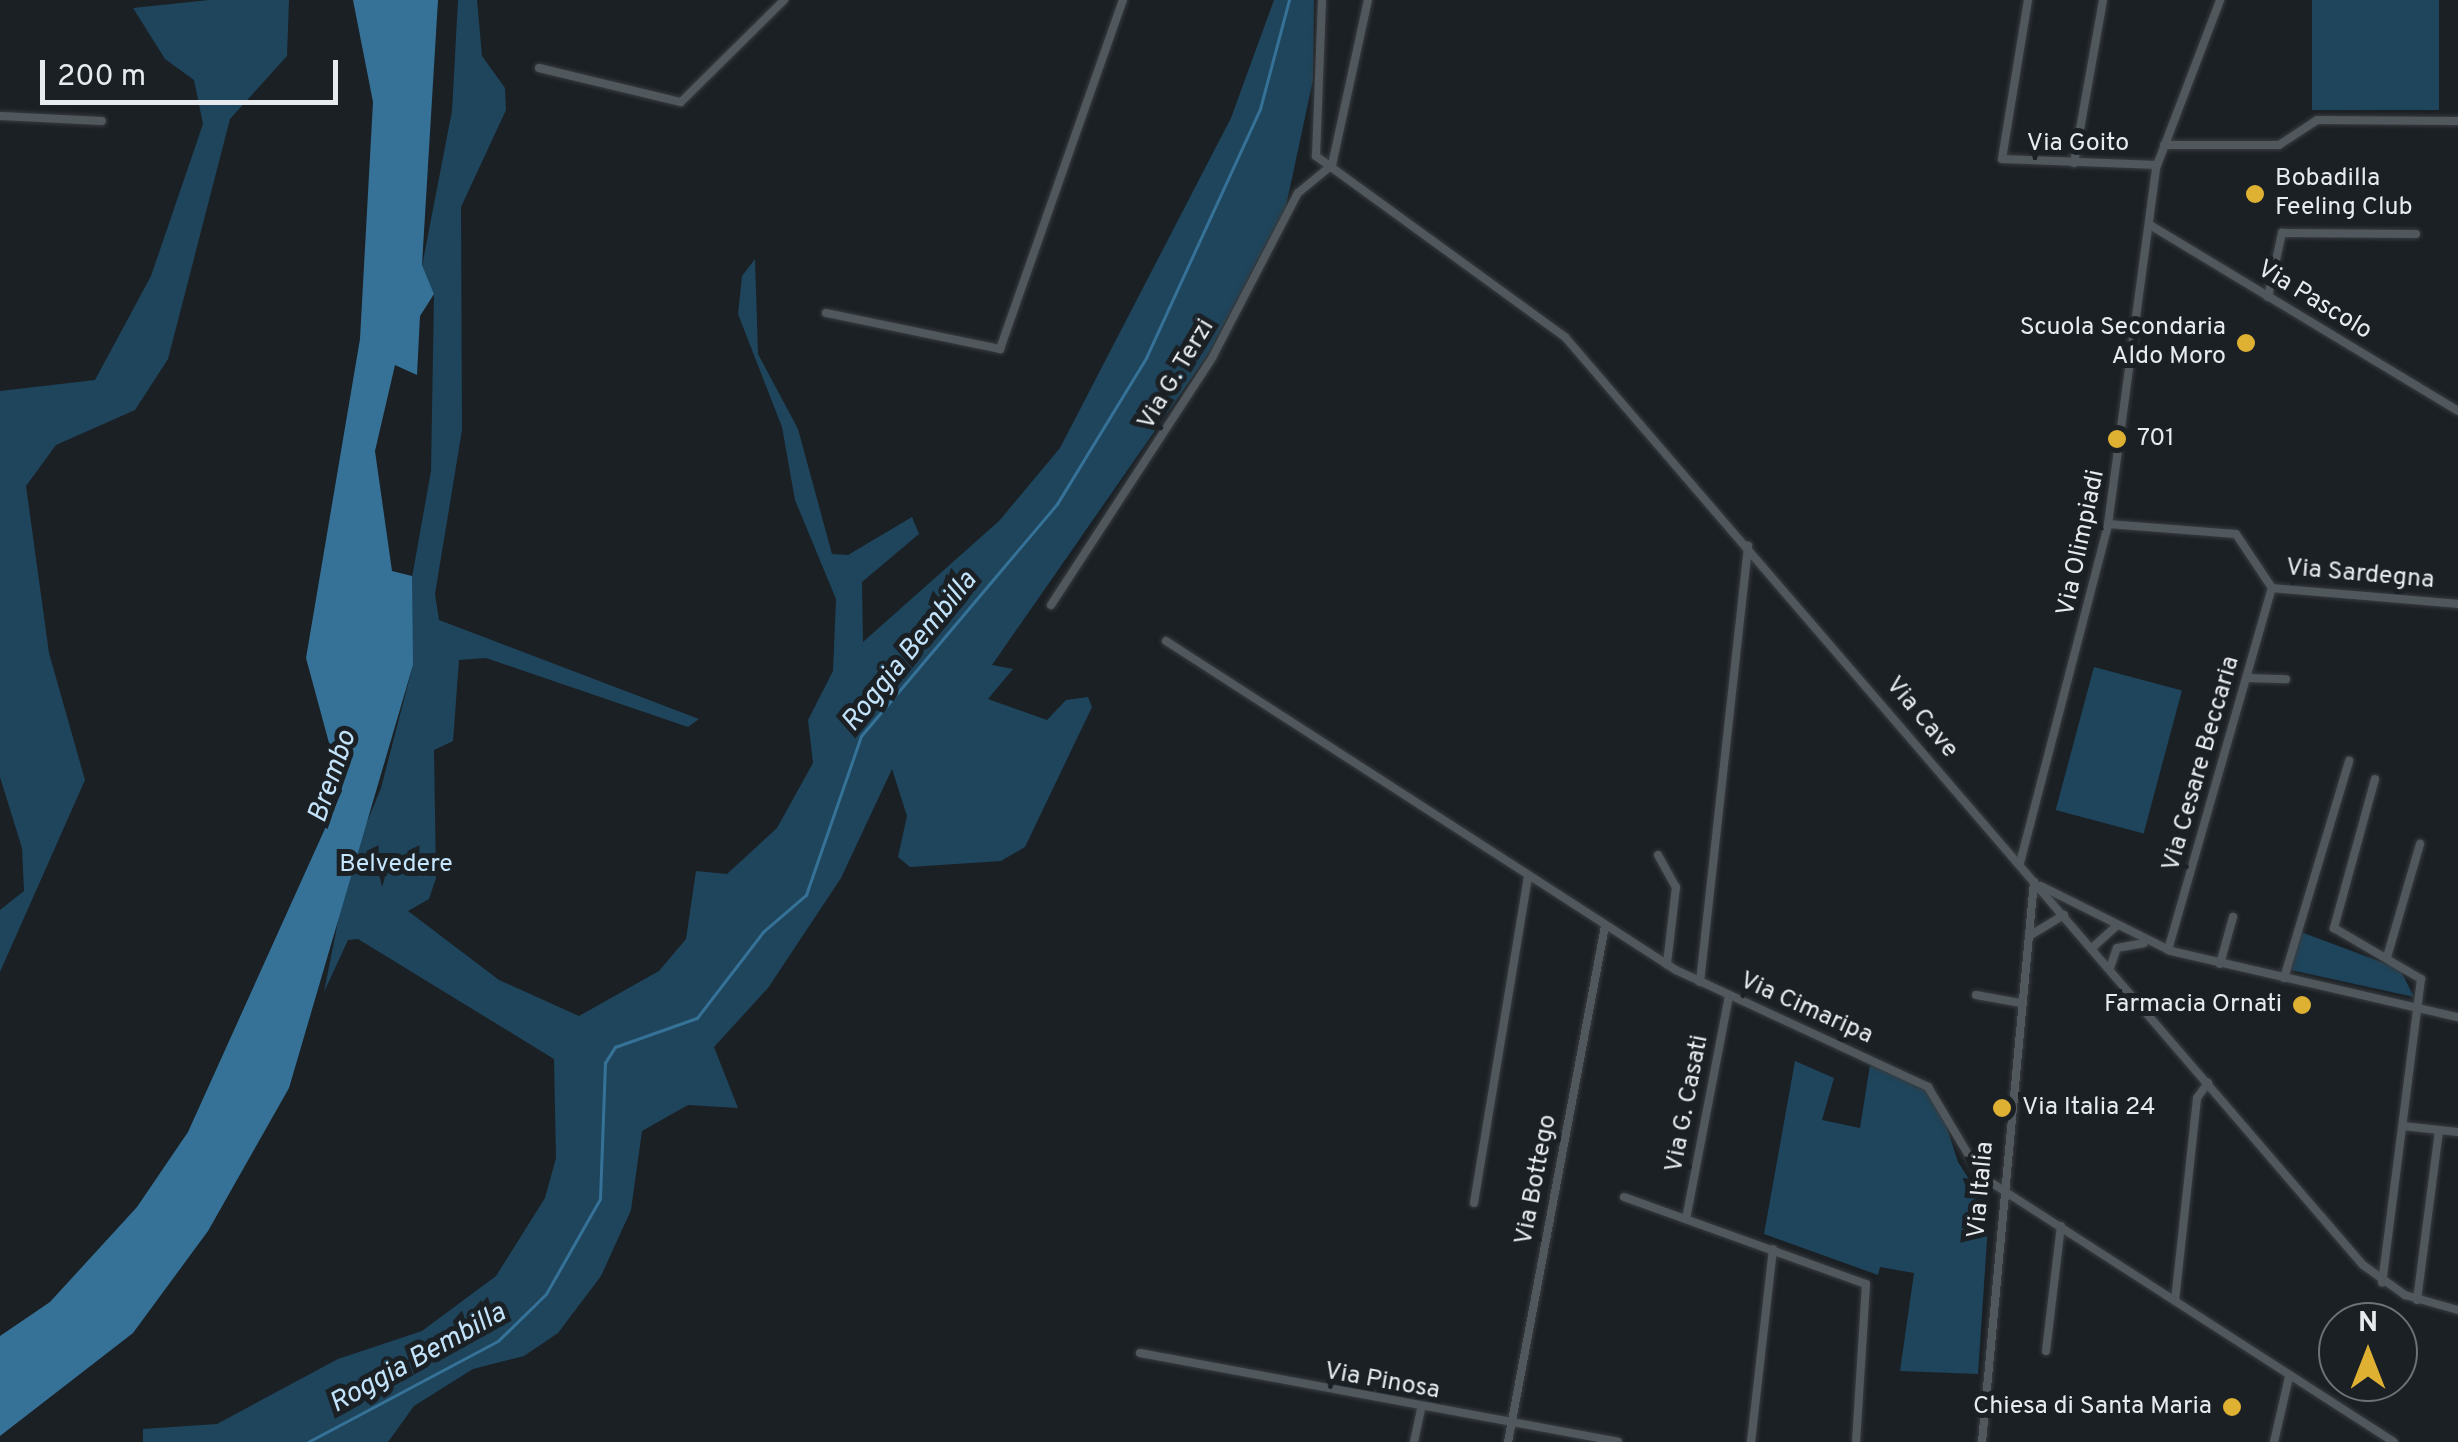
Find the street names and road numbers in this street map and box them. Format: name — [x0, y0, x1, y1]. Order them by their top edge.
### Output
street label: Via Goito — [2027, 129, 2129, 159]
street label: Via Pascolo — [2251, 255, 2377, 347]
street label: Via G. Terzi — [1132, 314, 1222, 436]
street label: Via Olimpiadi — [2052, 467, 2112, 619]
street label: Via Sardegna — [2285, 554, 2435, 596]
street label: Via Cesare Beccaria — [2157, 653, 2247, 875]
street label: Via Cave — [1878, 671, 1964, 765]
street label: Via Cimaripa — [1735, 966, 1877, 1052]
street label: Via G. Casati — [1660, 1033, 1716, 1175]
street label: Via Bottego — [1510, 1112, 1564, 1248]
street label: Via Italia — [1963, 1140, 2001, 1240]
street label: Via Pinosa — [1322, 1357, 1442, 1407]

